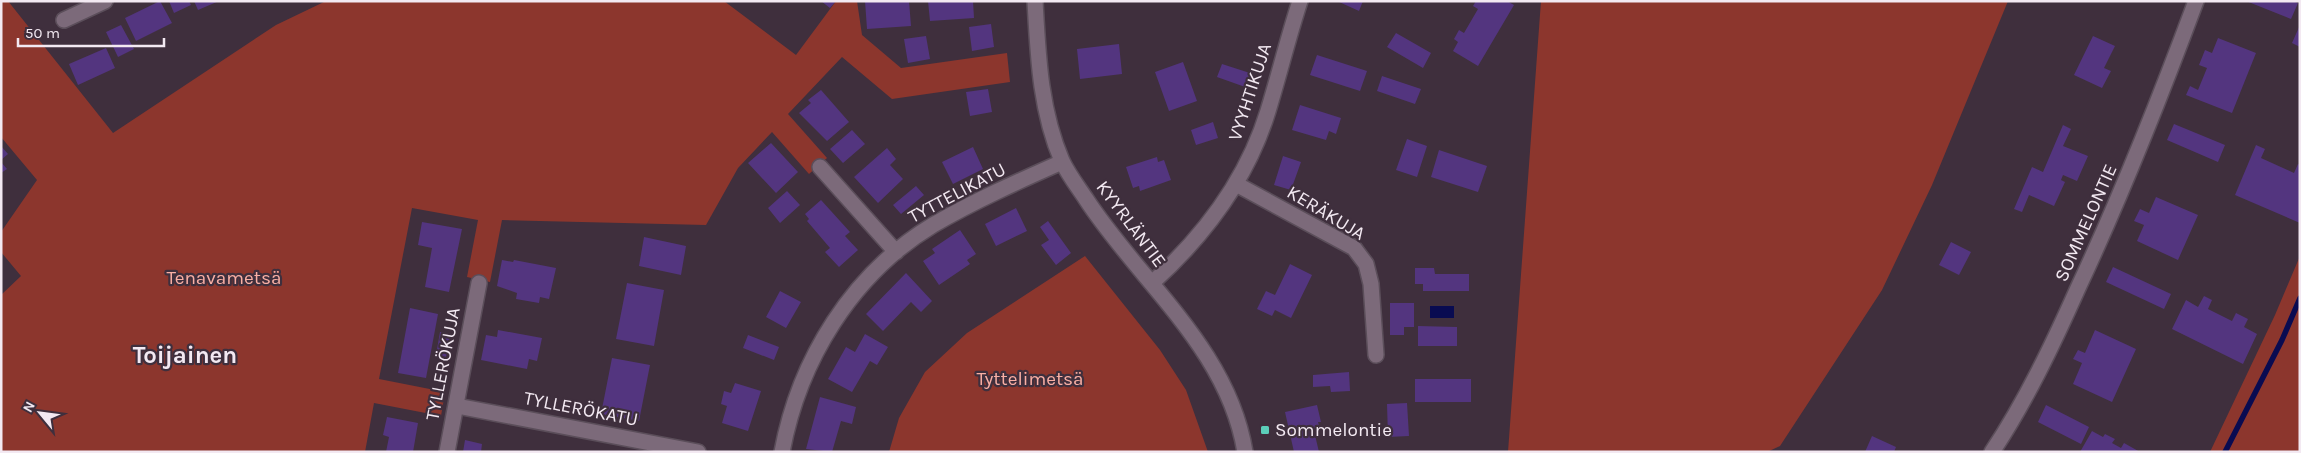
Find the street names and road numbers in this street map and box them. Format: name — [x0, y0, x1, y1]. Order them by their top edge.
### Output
street label: VYYHTIKUJA — [1224, 40, 1276, 144]
street label: TYTTELIKATU — [904, 158, 1010, 228]
street label: SOMMELONTIE — [2050, 161, 2122, 285]
street label: KYYRLÄNTIE — [1091, 177, 1171, 271]
street label: KERÄKUJA — [1283, 181, 1369, 245]
street label: TYLLERÖKUJA — [421, 305, 465, 422]
street label: TYLLERÖKATU — [522, 387, 640, 431]

